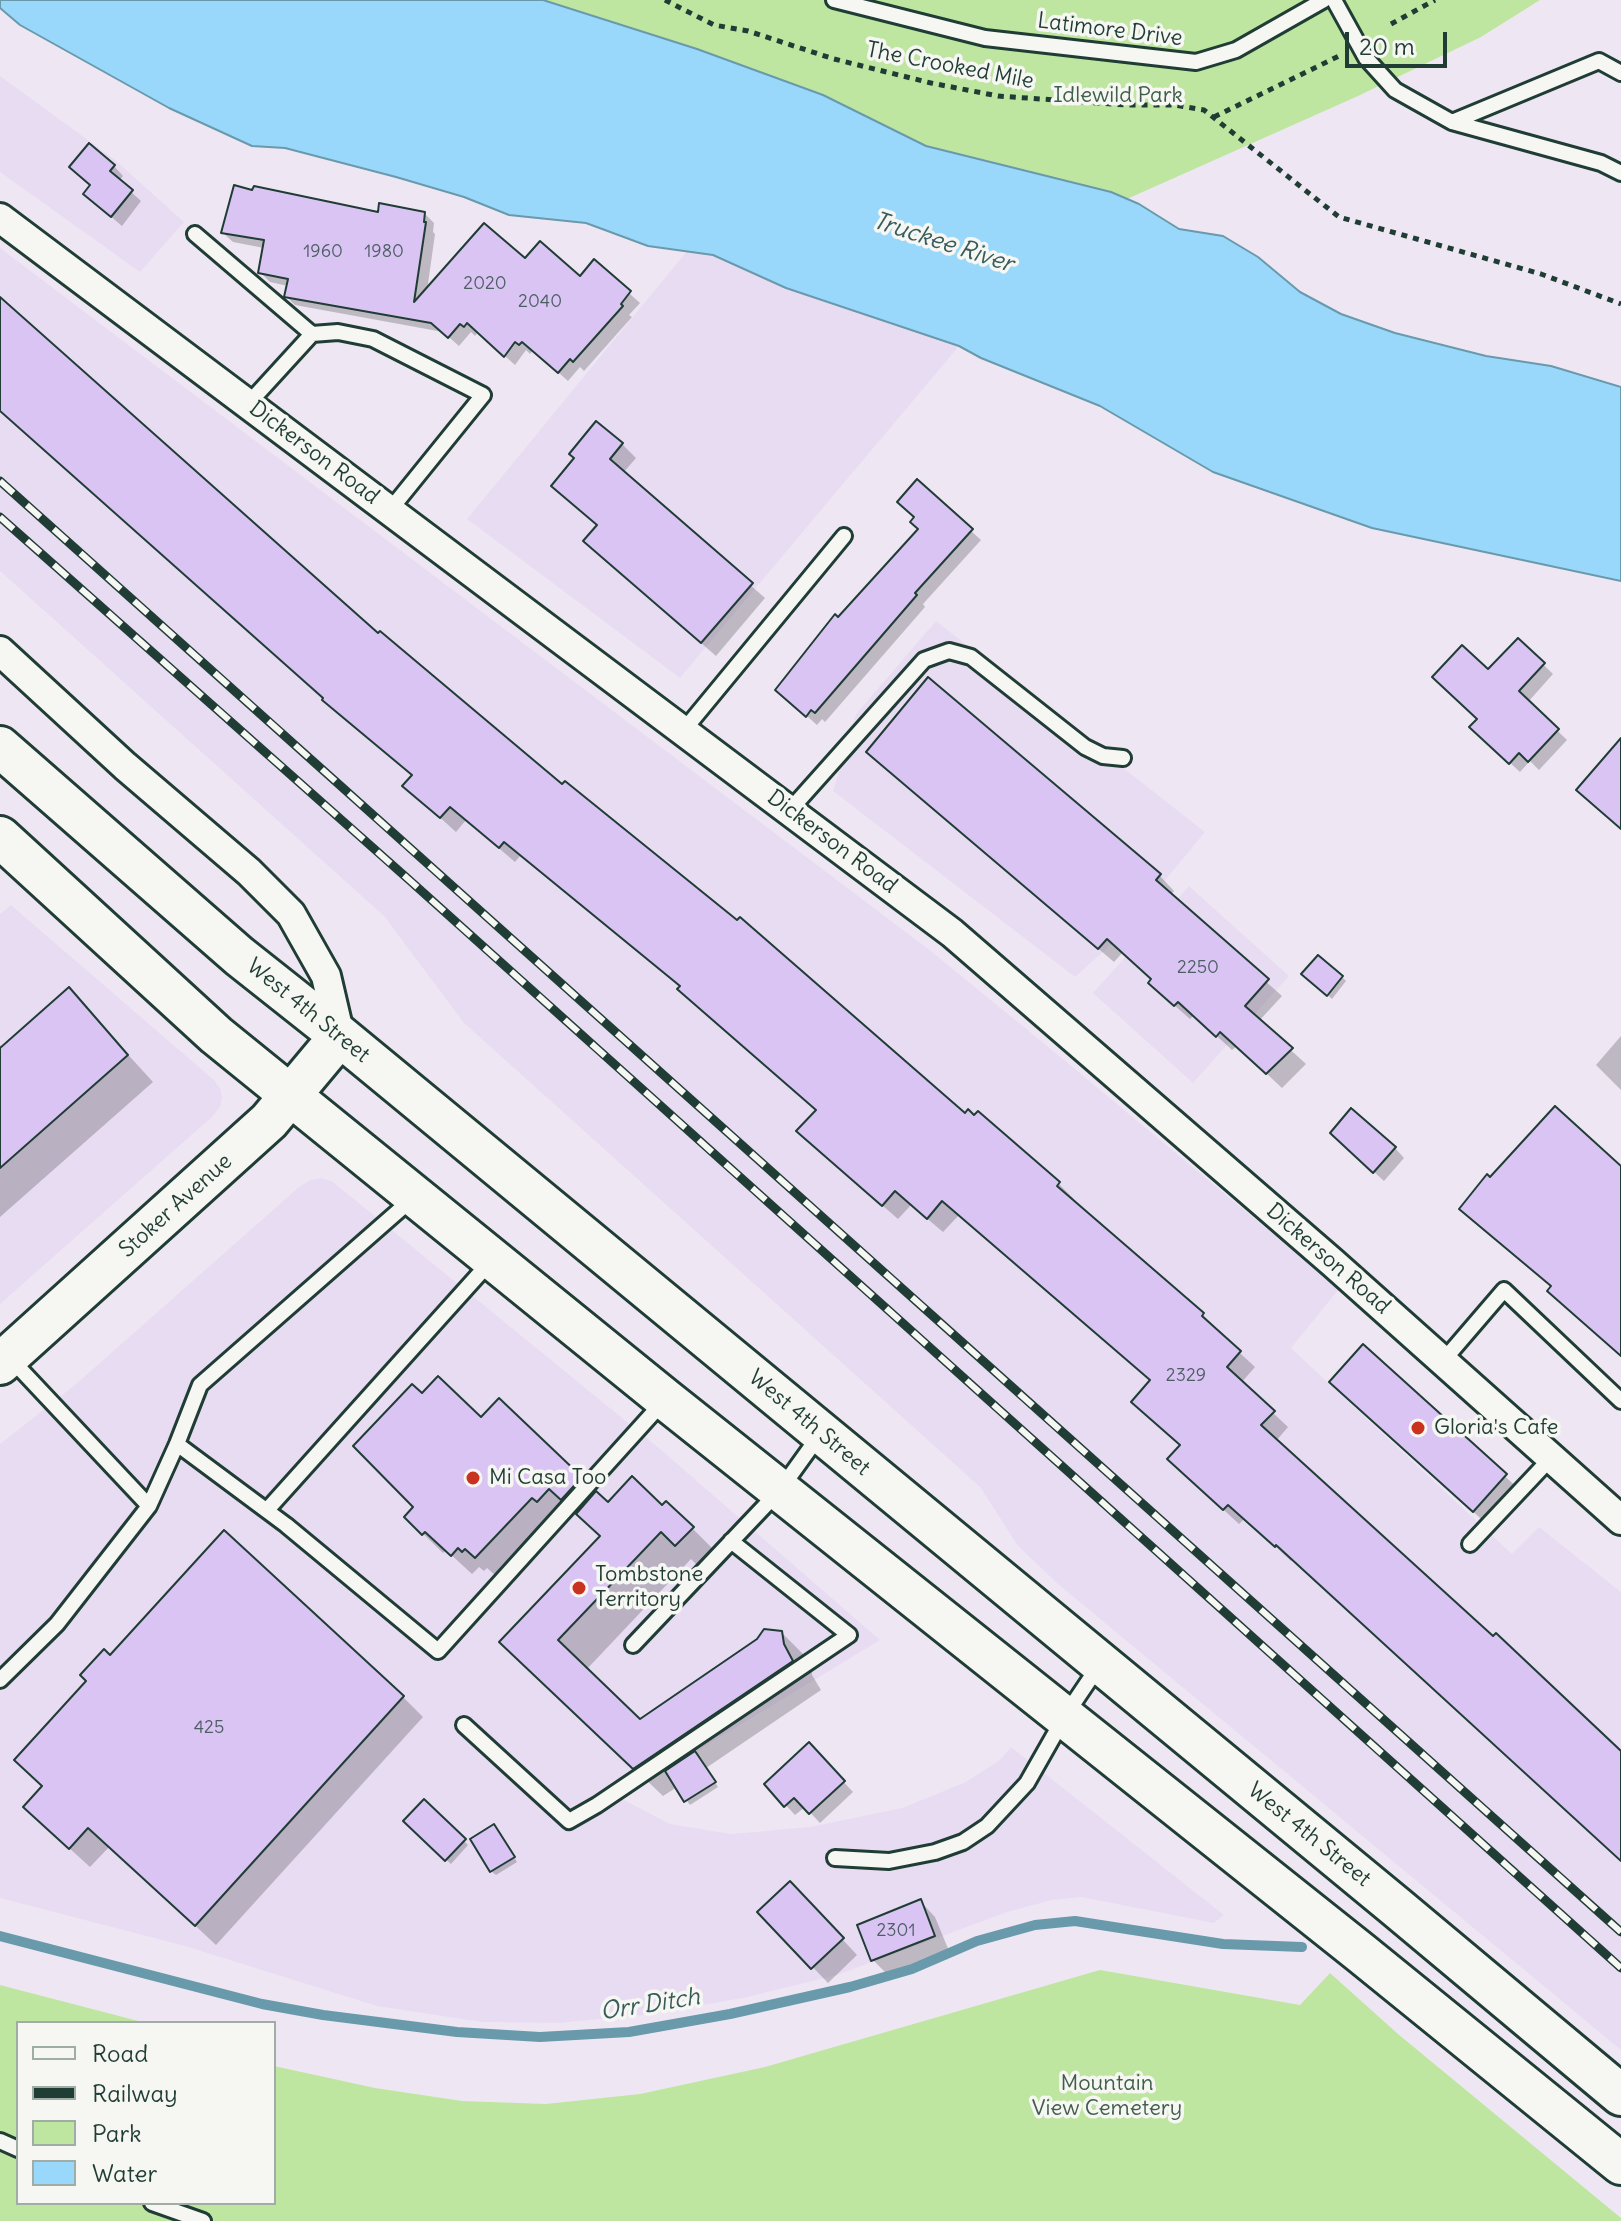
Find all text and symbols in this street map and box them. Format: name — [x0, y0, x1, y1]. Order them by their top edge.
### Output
street label: Latimore Drive — [1036, 8, 1184, 52]
scale bar — [1349, 16, 1451, 66]
text: 20 m — [1359, 31, 1415, 61]
street label: The Crooked Mile — [864, 37, 1036, 95]
park label: Idlewild Park — [1053, 83, 1183, 109]
water label: Truckee River — [869, 207, 1017, 279]
house number: 1960 — [303, 241, 343, 263]
house number: 1980 — [364, 241, 404, 263]
house number: 2020 — [463, 273, 507, 295]
house number: 2040 — [518, 291, 562, 313]
street label: Dickerson Road — [244, 396, 384, 510]
street label: Dickerson Road — [762, 785, 902, 899]
street label: West 4th Street — [241, 953, 375, 1069]
house number: 2250 — [1177, 957, 1219, 979]
street label: Stoker Avenue — [114, 1149, 238, 1263]
street label: Dickerson Road — [1261, 1198, 1395, 1320]
street label: West 4th Street — [743, 1365, 875, 1481]
house number: 2329 — [1166, 1365, 1206, 1387]
place label: Gloria's Cafe — [1434, 1415, 1558, 1441]
marker: Gloria's Cafe — [1409, 1419, 1427, 1437]
place label: Mi Casa Too — [489, 1465, 606, 1491]
marker: Mi Casa Too — [464, 1469, 482, 1487]
place label: Tombstone Territory — [595, 1562, 703, 1614]
marker: Tombstone Territory — [570, 1579, 588, 1597]
house number: 425 — [194, 1717, 224, 1739]
street label: West 4th Street — [1242, 1777, 1376, 1893]
house number: 2301 — [876, 1920, 916, 1942]
water label: Orr Ditch — [598, 1983, 702, 2027]
legend — [16, 2021, 276, 2205]
text: Road — [92, 2038, 148, 2068]
park label: Mountain View Cemetery — [1032, 2071, 1182, 2122]
text: Railway — [92, 2078, 178, 2108]
text: Park — [92, 2118, 142, 2148]
text: Water — [92, 2158, 157, 2188]

